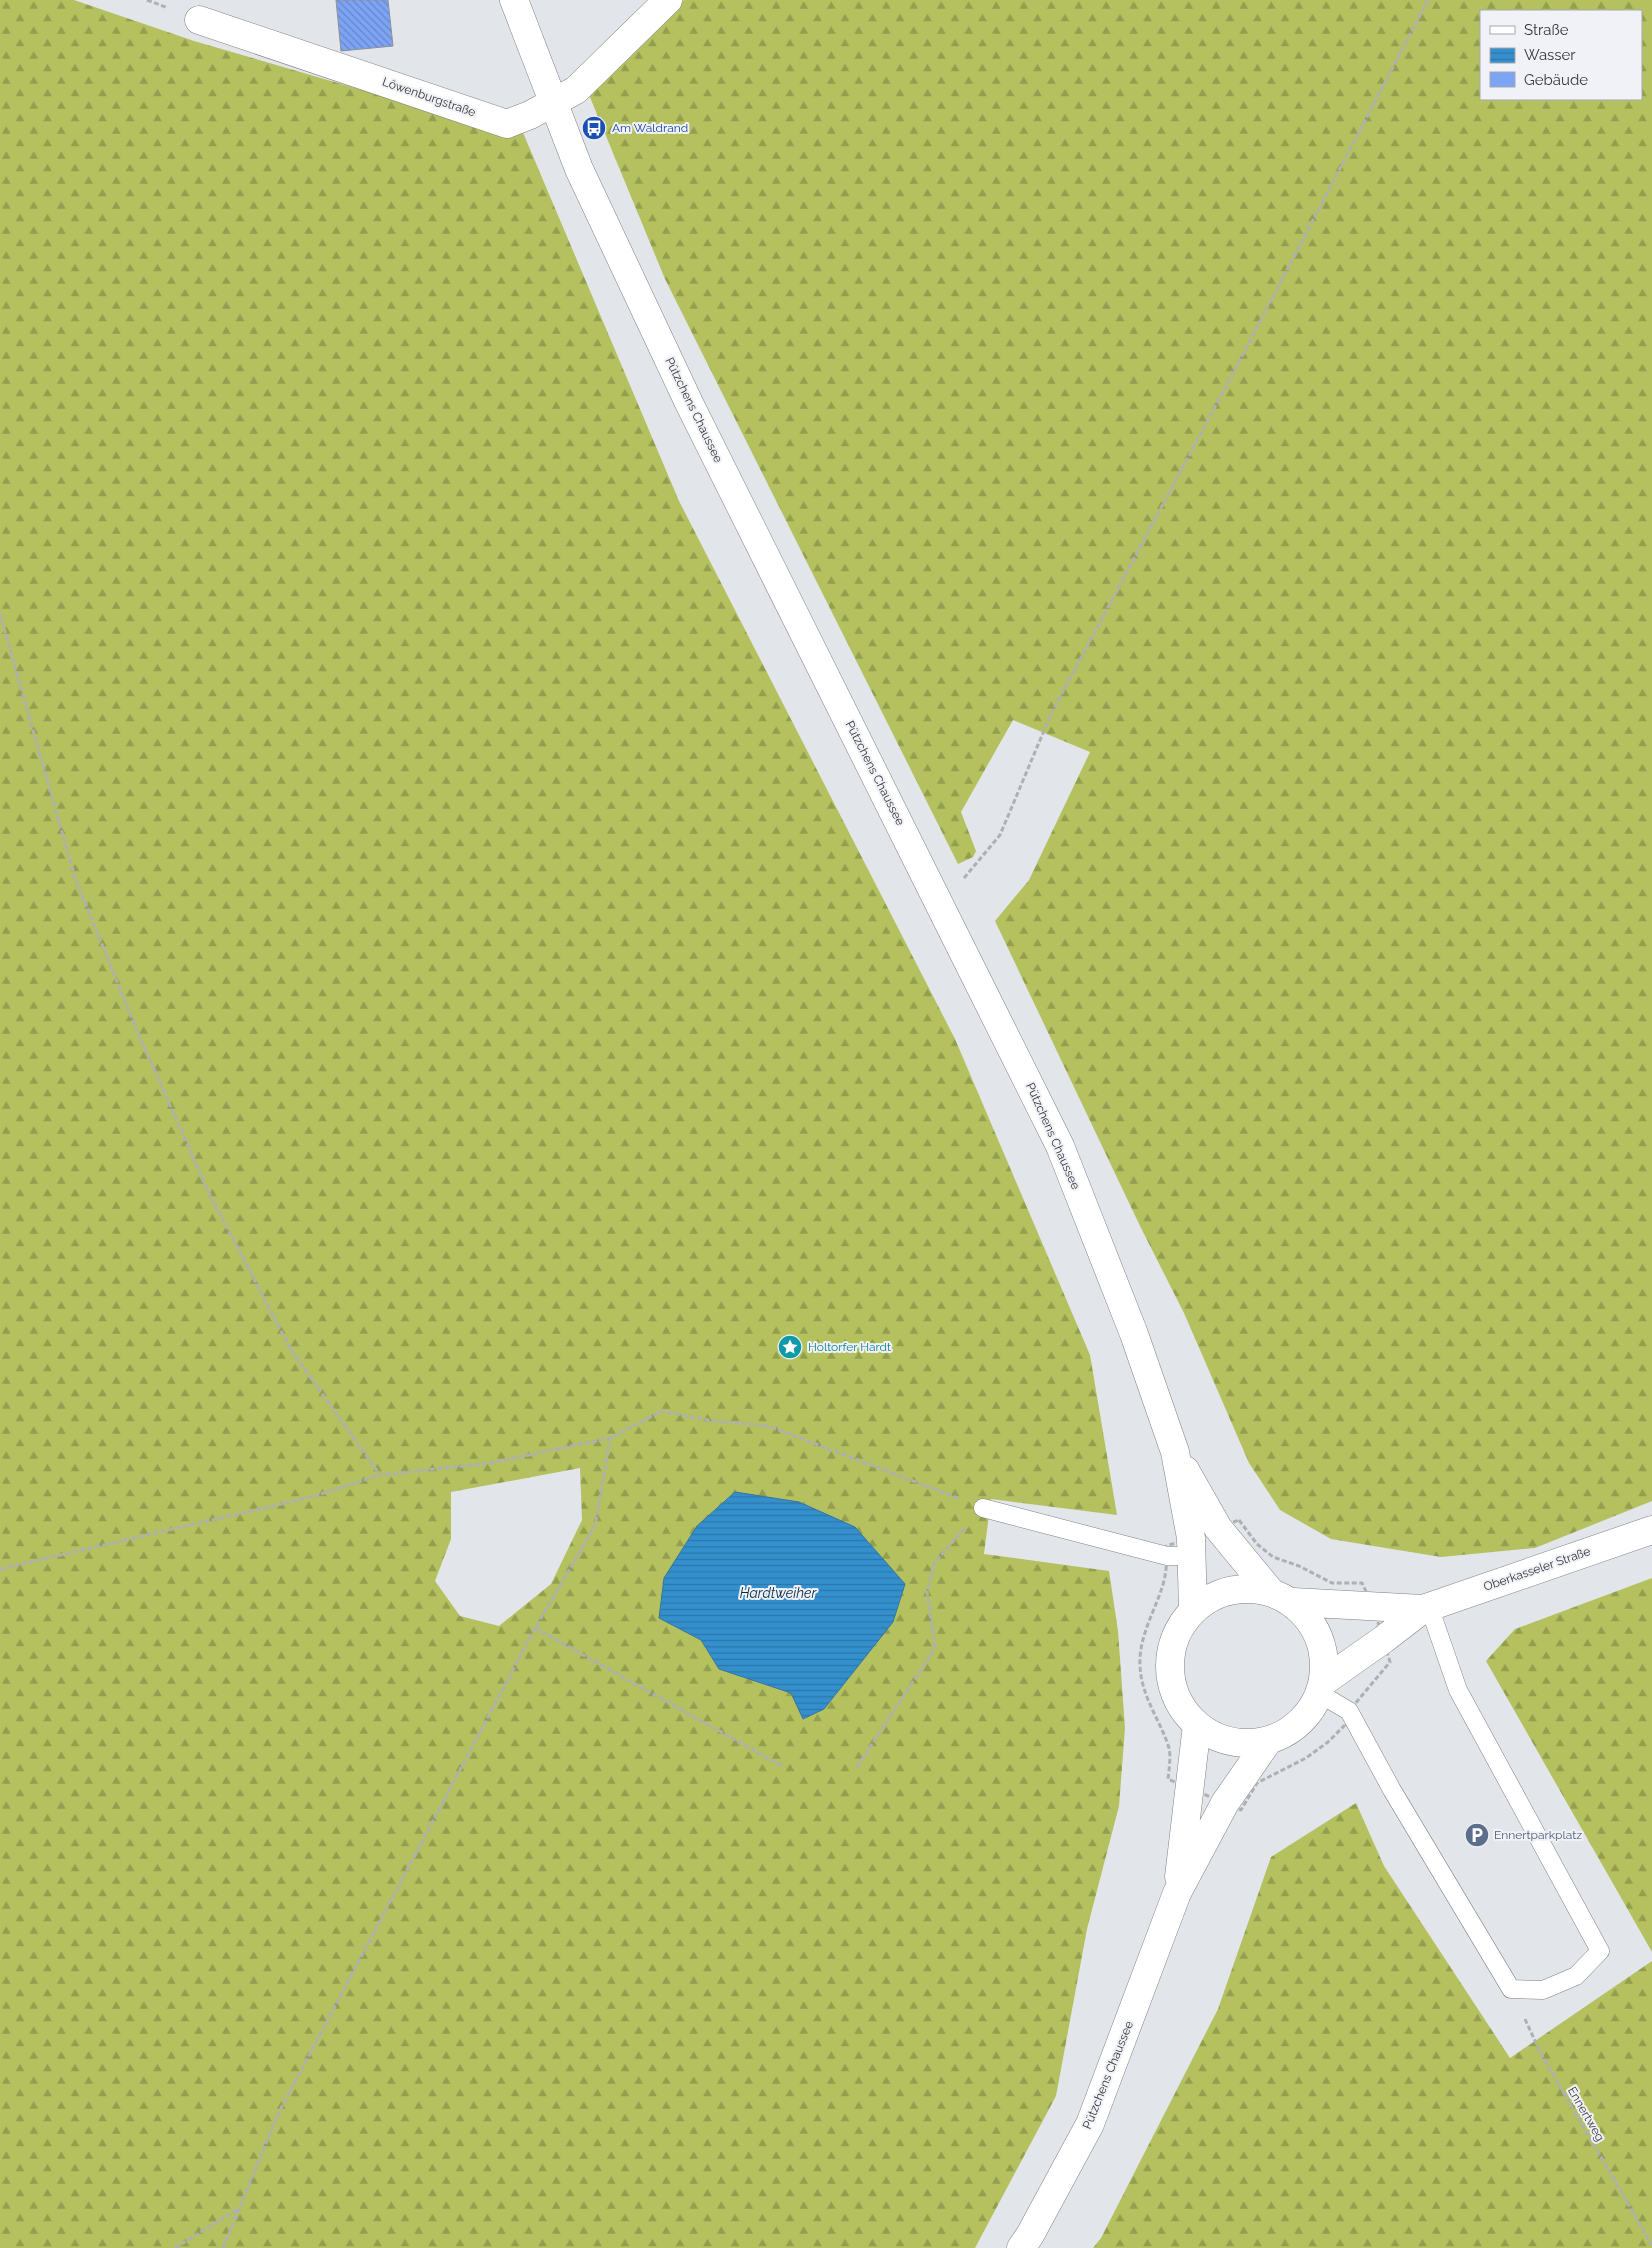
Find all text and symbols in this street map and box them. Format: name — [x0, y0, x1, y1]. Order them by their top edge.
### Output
legend — [1480, 10, 1642, 100]
text: Straße — [1524, 21, 1569, 39]
text: Wasser — [1524, 46, 1576, 64]
text: Gebäude — [1524, 71, 1588, 89]
street label: Löwenburgstraße — [381, 74, 477, 120]
bus stop icon: Am Waldrand — [581, 115, 607, 141]
place label: Am Waldrand — [612, 121, 688, 135]
street label: Pützchens Chaussee — [662, 355, 726, 465]
street label: Pützchens Chaussee — [843, 718, 907, 828]
street label: Pützchens Chaussee — [1023, 1080, 1083, 1192]
place icon: Holtorfer Hardt — [777, 1334, 803, 1360]
place label: Holtorfer Hardt — [808, 1340, 891, 1354]
street label: Oberkasseler Straße — [1482, 1544, 1592, 1594]
water label: Hardtweiher — [740, 1585, 818, 1601]
parking icon: Ennertparkplatz — [1464, 1822, 1490, 1848]
place label: Ennertparkplatz — [1494, 1828, 1582, 1842]
street label: Pützchens Chaussee — [1080, 2019, 1136, 2131]
street label: Ennertweg — [1565, 2084, 1607, 2144]

